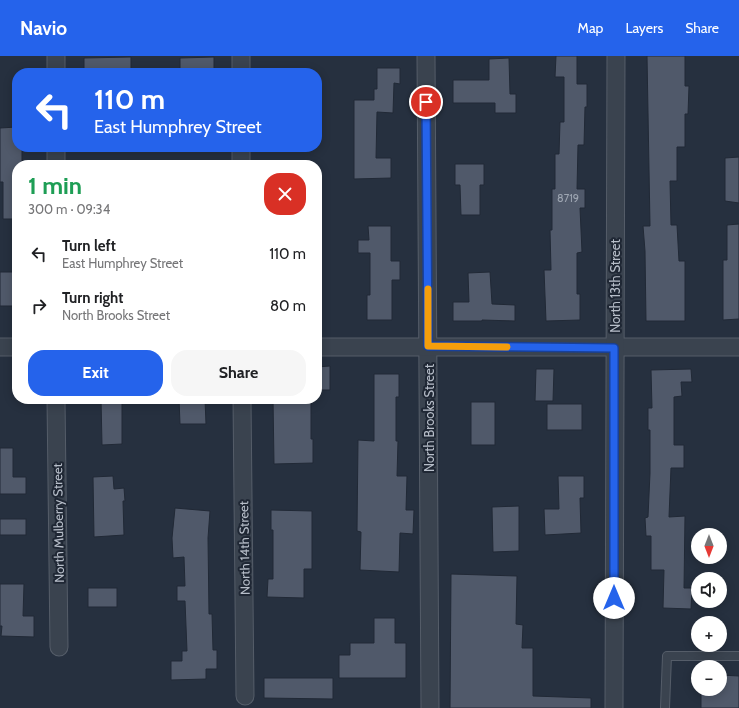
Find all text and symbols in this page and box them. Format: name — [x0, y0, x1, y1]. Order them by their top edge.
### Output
text: Navio — [20, 17, 67, 40]
text: Map — [578, 19, 603, 37]
text: Layers — [625, 19, 663, 37]
text: Share — [685, 19, 719, 37]
text: 110 m — [94, 82, 165, 116]
icon: left — [28, 84, 80, 136]
pin — [409, 85, 443, 119]
icon: arrive — [415, 91, 437, 113]
text: East Humphrey Street — [94, 116, 262, 138]
text: 1 min — [28, 171, 82, 200]
button: close — [264, 173, 306, 215]
house number: 8719 — [557, 191, 579, 205]
text: 300 m · 09:34 — [28, 201, 110, 217]
text: Turn left — [62, 237, 116, 255]
street label: North 13th Street — [607, 239, 623, 333]
icon: left — [28, 243, 50, 265]
text: 110 m — [269, 245, 306, 263]
text: East Humphrey Street — [62, 255, 183, 271]
text: Turn right — [62, 289, 123, 307]
icon: right — [28, 295, 50, 317]
text: 80 m — [270, 297, 306, 315]
text: North Brooks Street — [62, 307, 170, 323]
button: Exit — [28, 350, 163, 396]
button: Share — [171, 350, 306, 396]
street label: North Brooks Street — [421, 363, 437, 472]
street label: North Mulberry Street — [49, 462, 67, 583]
street label: North 14th Street — [235, 500, 253, 595]
north arrow — [691, 528, 727, 564]
map controls — [691, 528, 727, 696]
button: sound — [691, 572, 727, 608]
position arrow — [593, 577, 635, 619]
button: + — [691, 616, 727, 652]
button: − — [691, 660, 727, 696]

